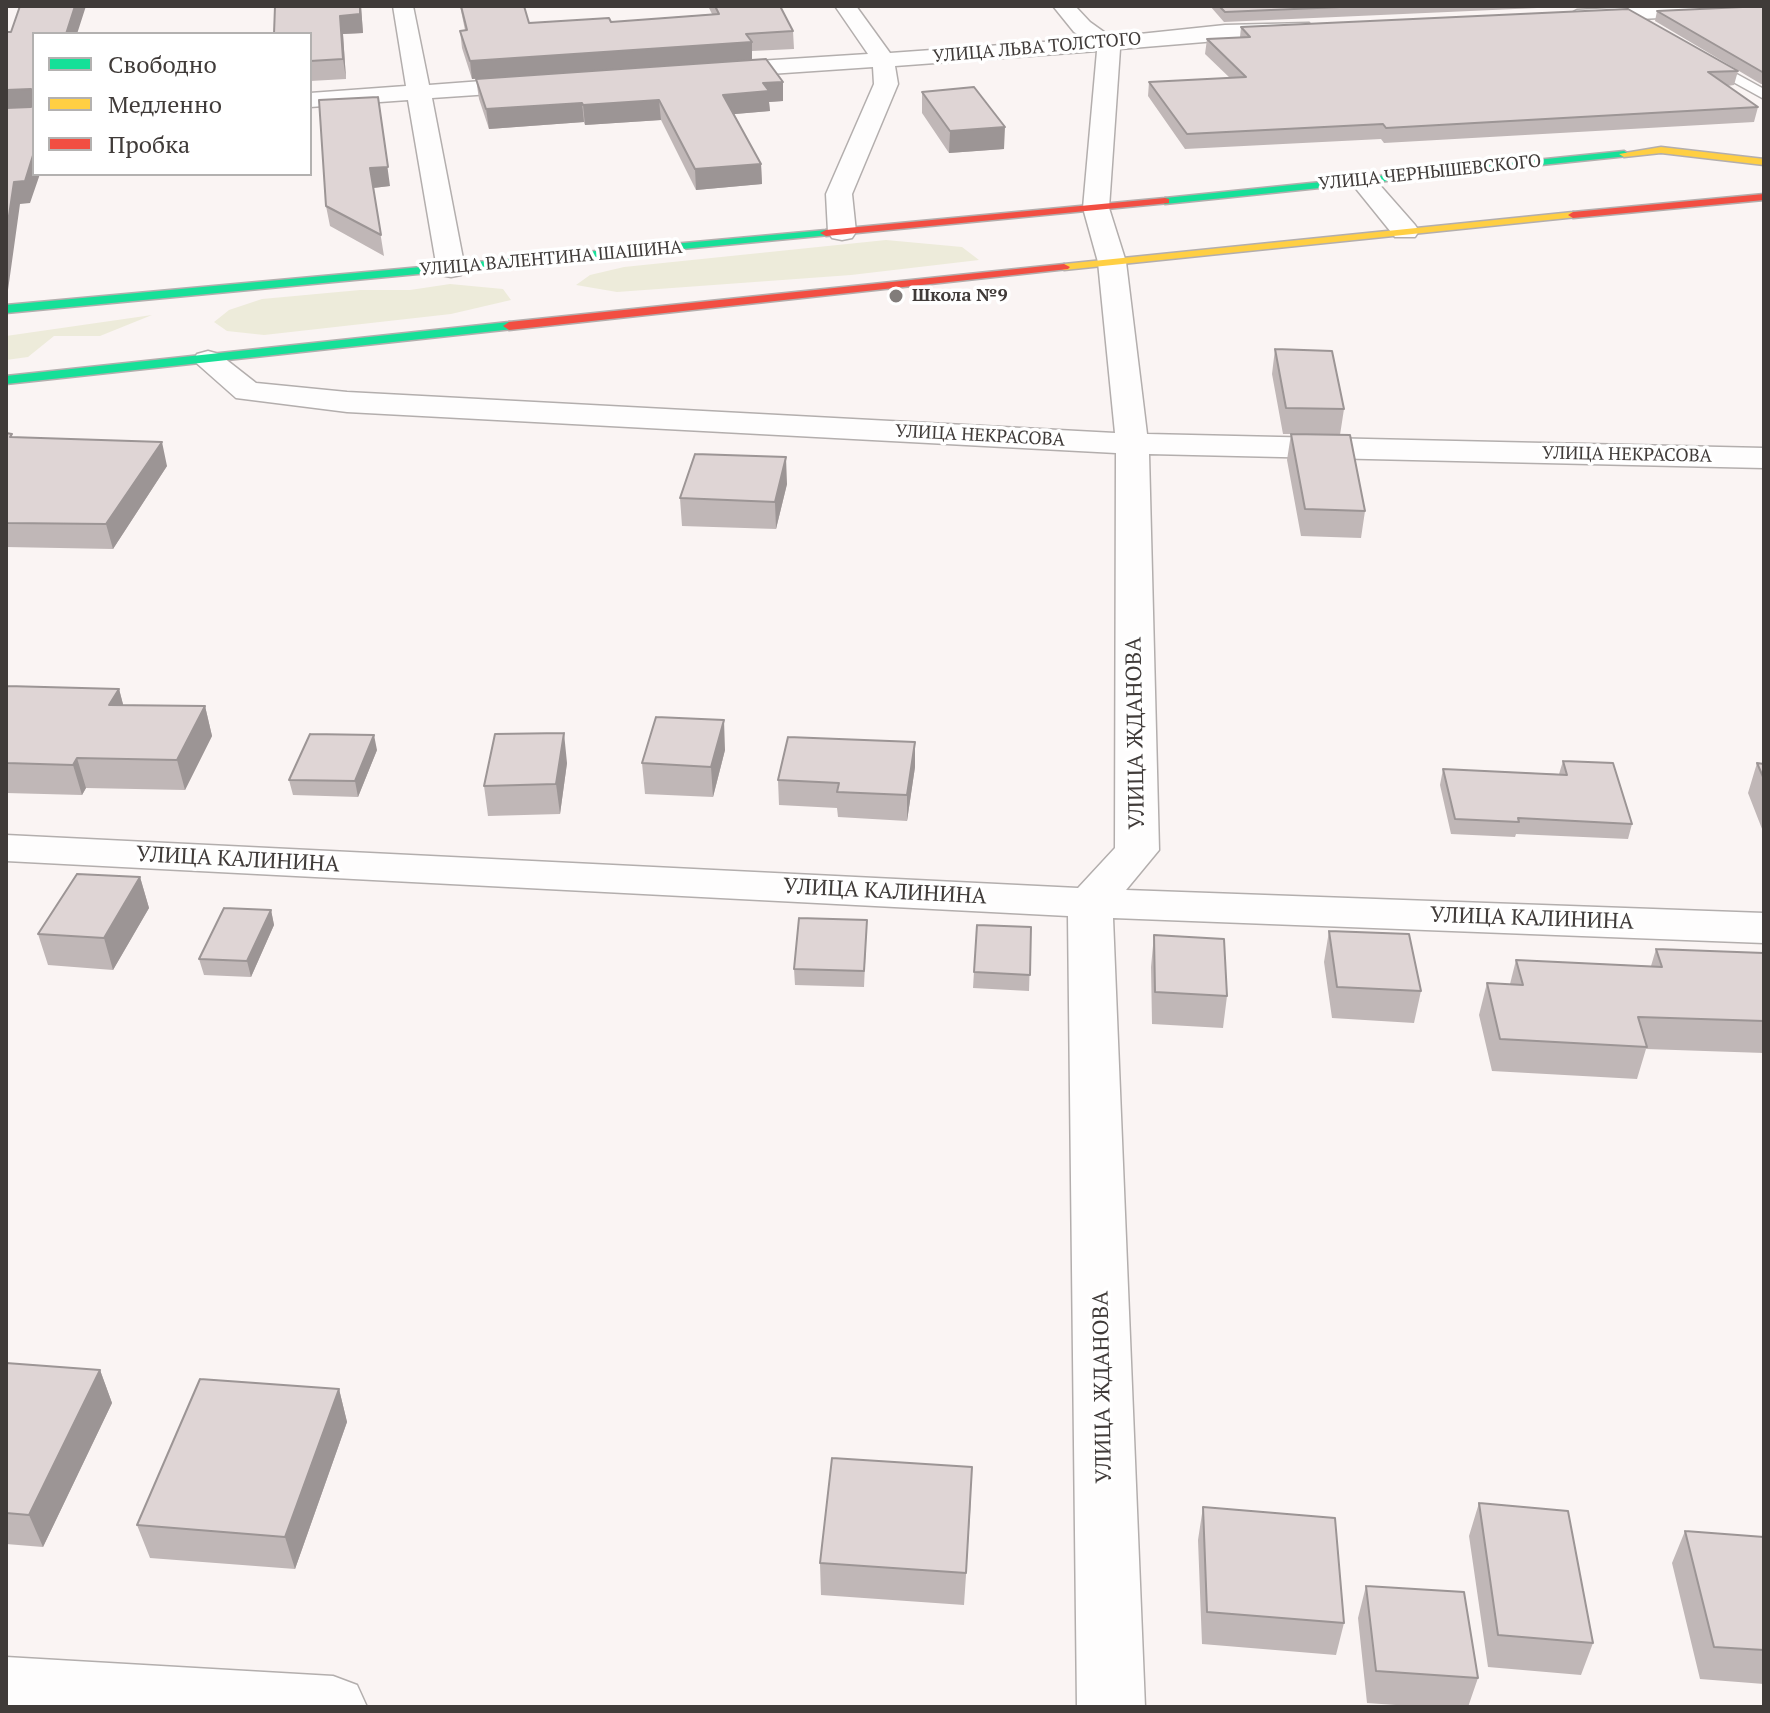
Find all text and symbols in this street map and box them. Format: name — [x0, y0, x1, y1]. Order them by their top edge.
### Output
street label: УЛИЦА ЛЬВА ТОЛСТОГО — [932, 28, 1142, 68]
legend — [32, 32, 312, 176]
text: Свободно — [108, 48, 217, 80]
text: Медленно — [108, 88, 222, 120]
text: Пробка — [108, 128, 190, 160]
street label: УЛИЦА ЧЕРНЫШЕВСКОГО — [1318, 151, 1542, 195]
street label: УЛИЦА ВАЛЕНТИНА ШАШИНА — [419, 237, 683, 281]
place label: Школа №9 — [912, 285, 1008, 307]
marker: Школа №9 — [887, 287, 905, 305]
street label: УЛИЦА НЕКРАСОВА — [895, 421, 1065, 451]
street label: УЛИЦА НЕКРАСОВА — [1542, 443, 1712, 467]
street label: УЛИЦА ЖДАНОВА — [1121, 636, 1151, 830]
street label: УЛИЦА КАЛИНИНА — [136, 841, 340, 879]
street label: УЛИЦА КАЛИНИНА — [783, 873, 987, 911]
street label: УЛИЦА КАЛИНИНА — [1430, 902, 1634, 936]
street label: УЛИЦА ЖДАНОВА — [1088, 1290, 1118, 1484]

